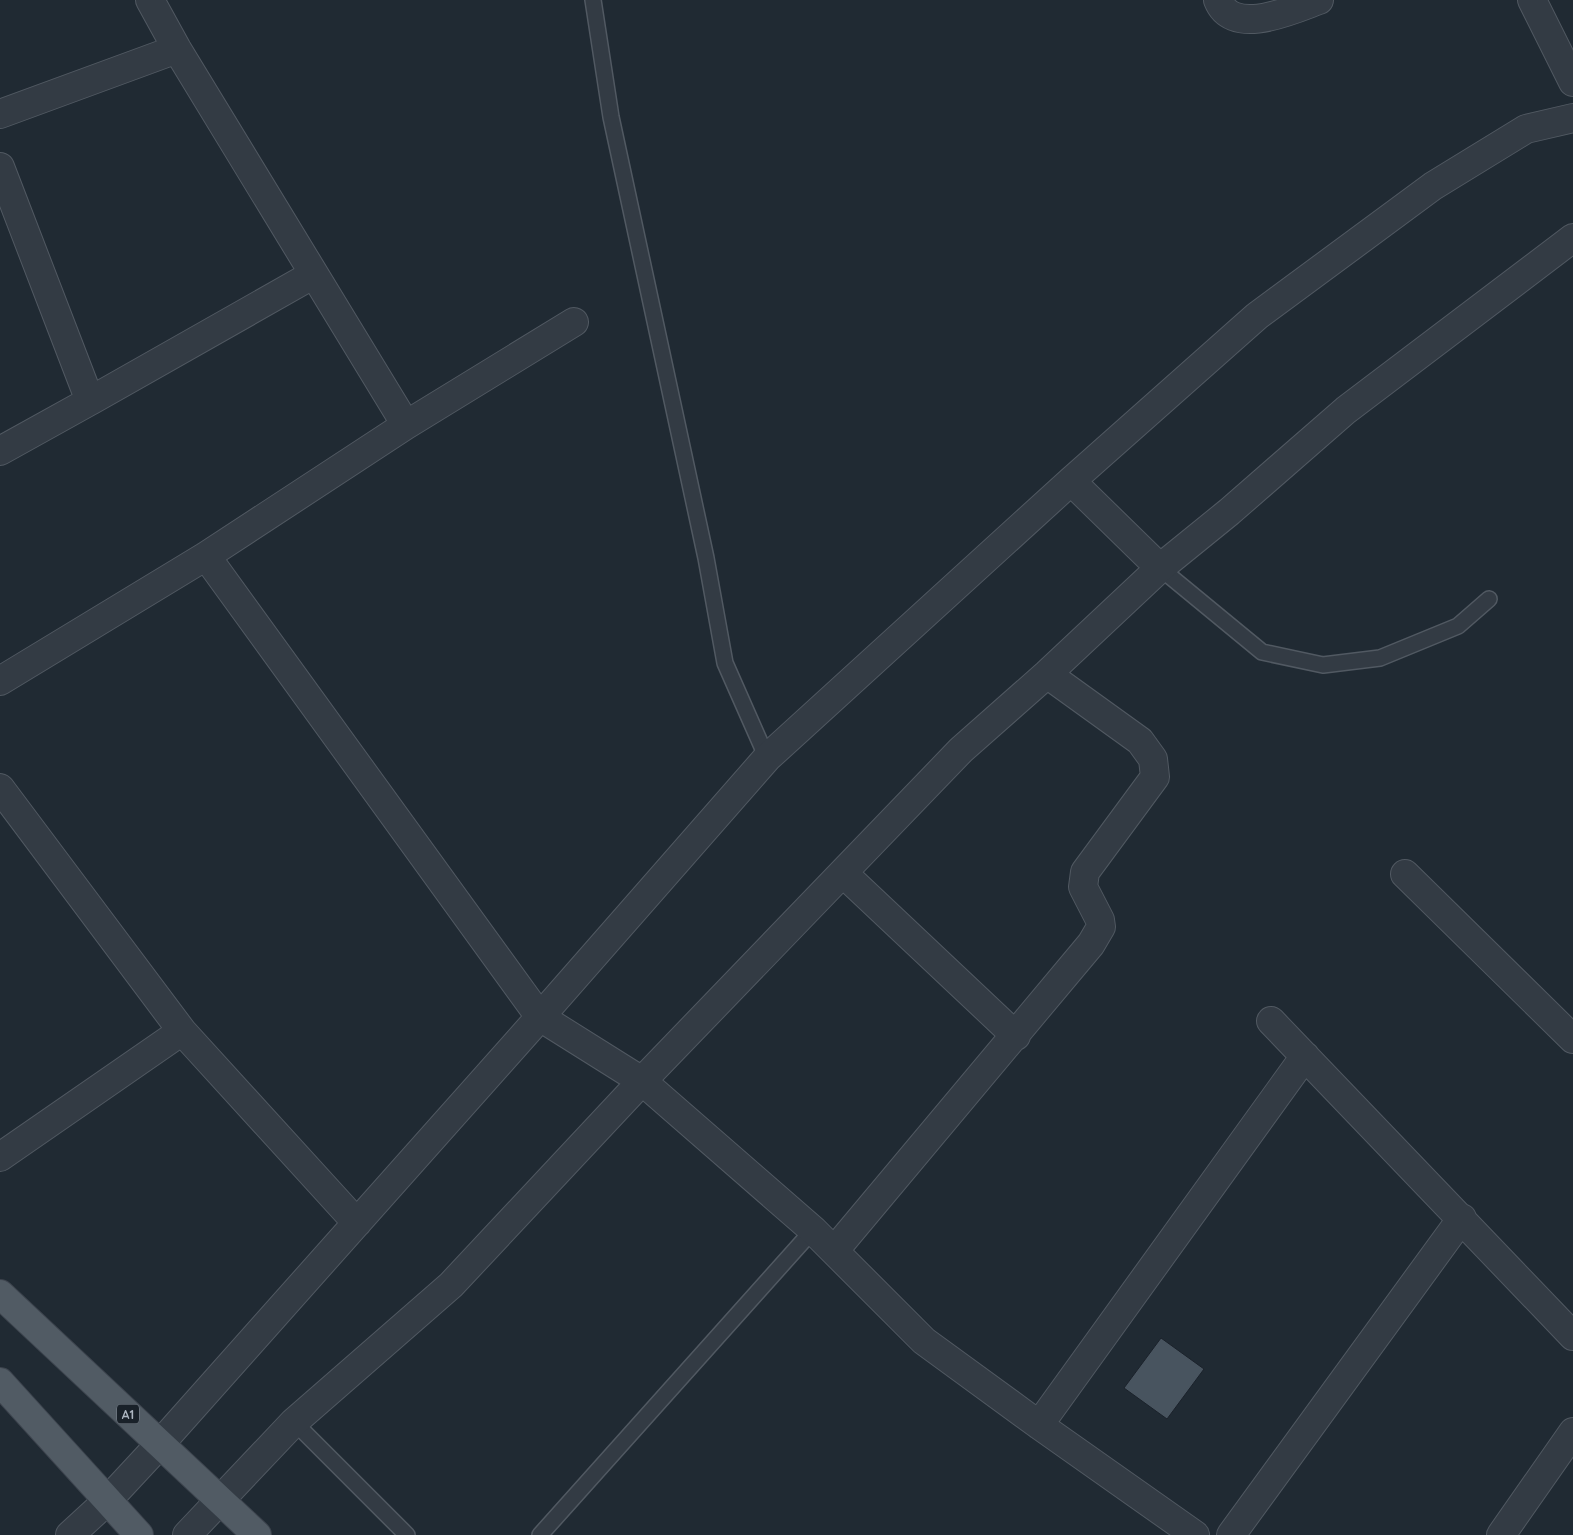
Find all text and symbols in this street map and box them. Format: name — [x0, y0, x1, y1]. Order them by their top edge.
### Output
road number: A1 — [117, 1405, 139, 1424]

